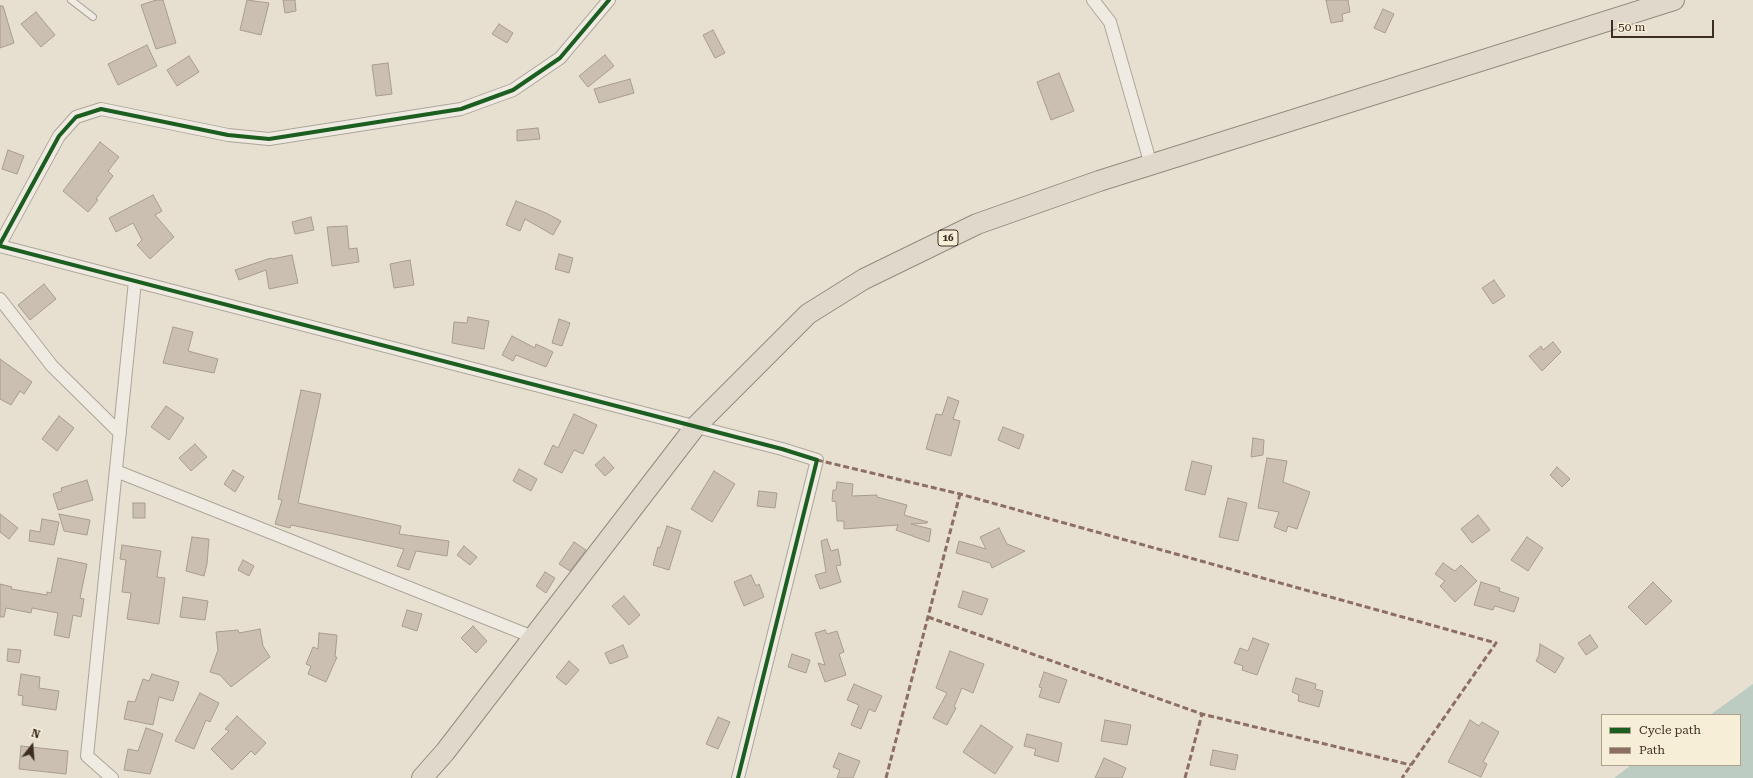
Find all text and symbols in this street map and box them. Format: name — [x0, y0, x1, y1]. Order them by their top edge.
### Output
scale bar — [1613, 12, 1716, 38]
text: 50 m — [1618, 20, 1645, 34]
road number: 16 — [938, 230, 958, 246]
legend — [1601, 714, 1741, 766]
text: Cycle path — [1639, 723, 1701, 737]
north arrow — [12, 726, 52, 766]
text: N — [30, 727, 42, 742]
text: Path — [1639, 743, 1665, 757]

